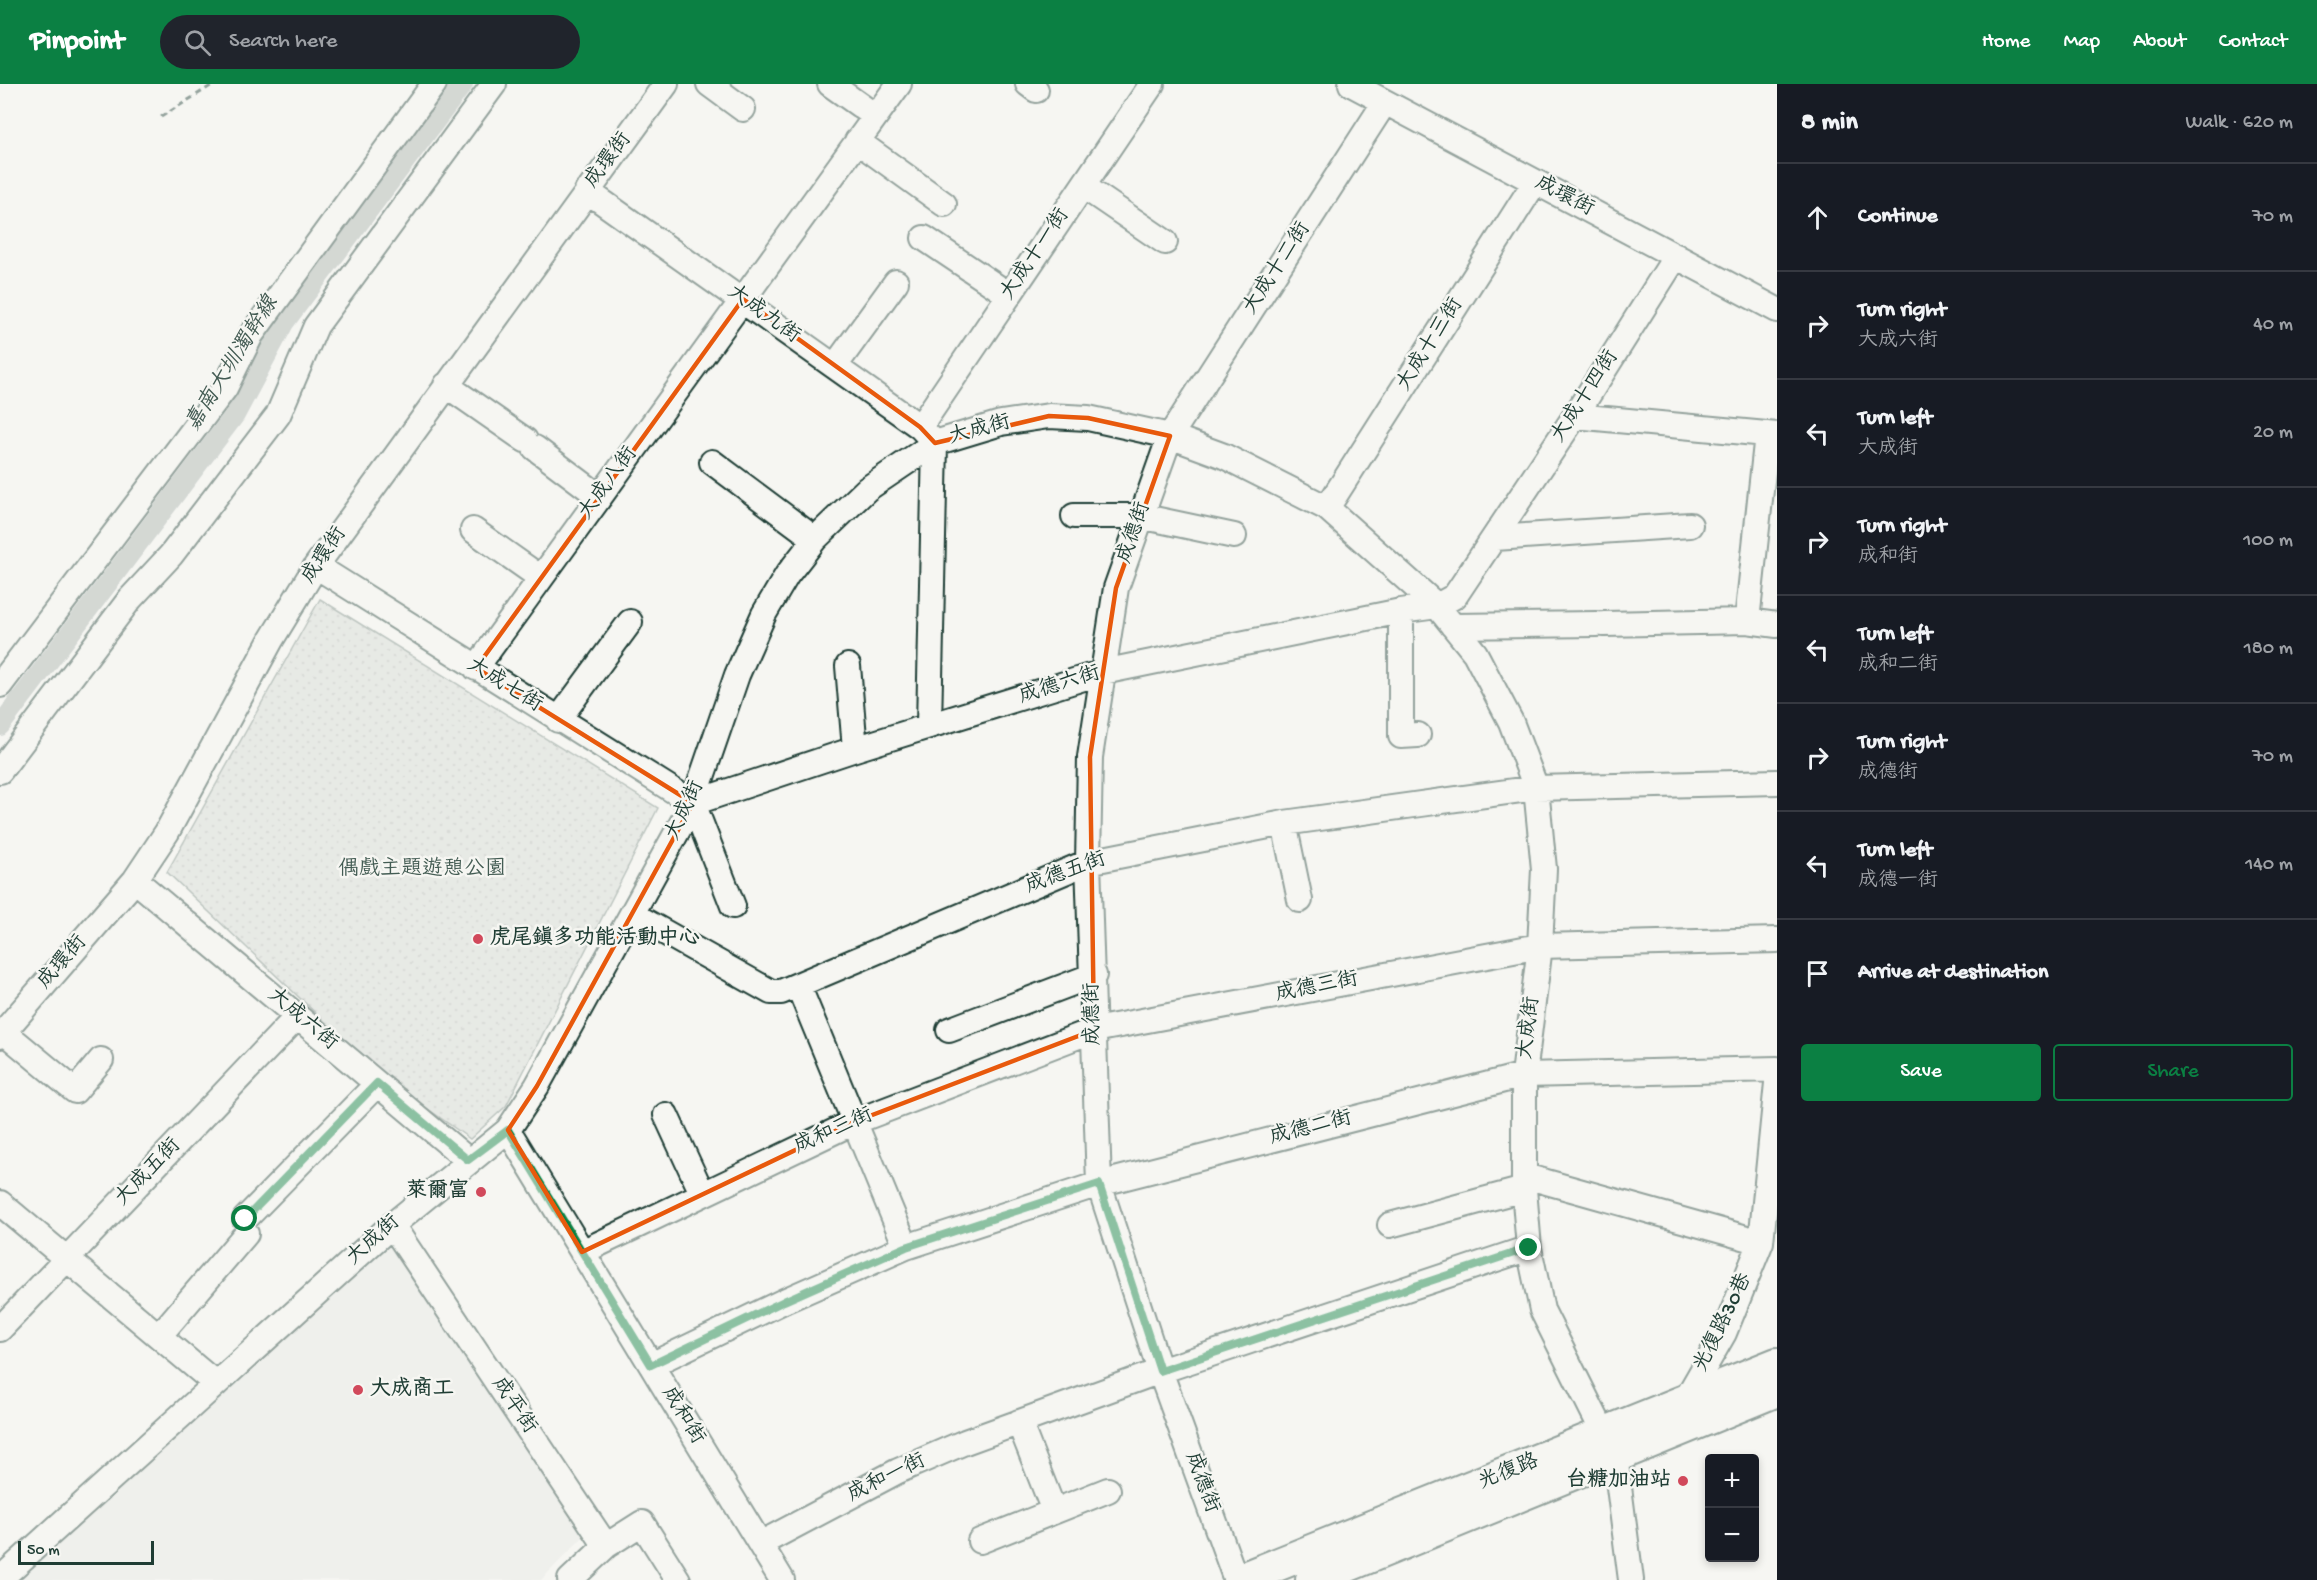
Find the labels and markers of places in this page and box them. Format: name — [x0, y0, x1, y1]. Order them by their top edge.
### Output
place label: 虎尾鎮多功能活動中心 — [490, 925, 700, 952]
marker: 虎尾鎮多功能活動中心 — [471, 932, 485, 946]
place label: 萊爾富 — [406, 1178, 469, 1205]
marker: 萊爾富 — [474, 1185, 488, 1199]
place label: 大成商工 — [370, 1376, 454, 1403]
marker: 大成商工 — [351, 1383, 365, 1397]
place label: 台糖加油站 — [1566, 1467, 1671, 1494]
marker: 台糖加油站 — [1676, 1474, 1690, 1488]

